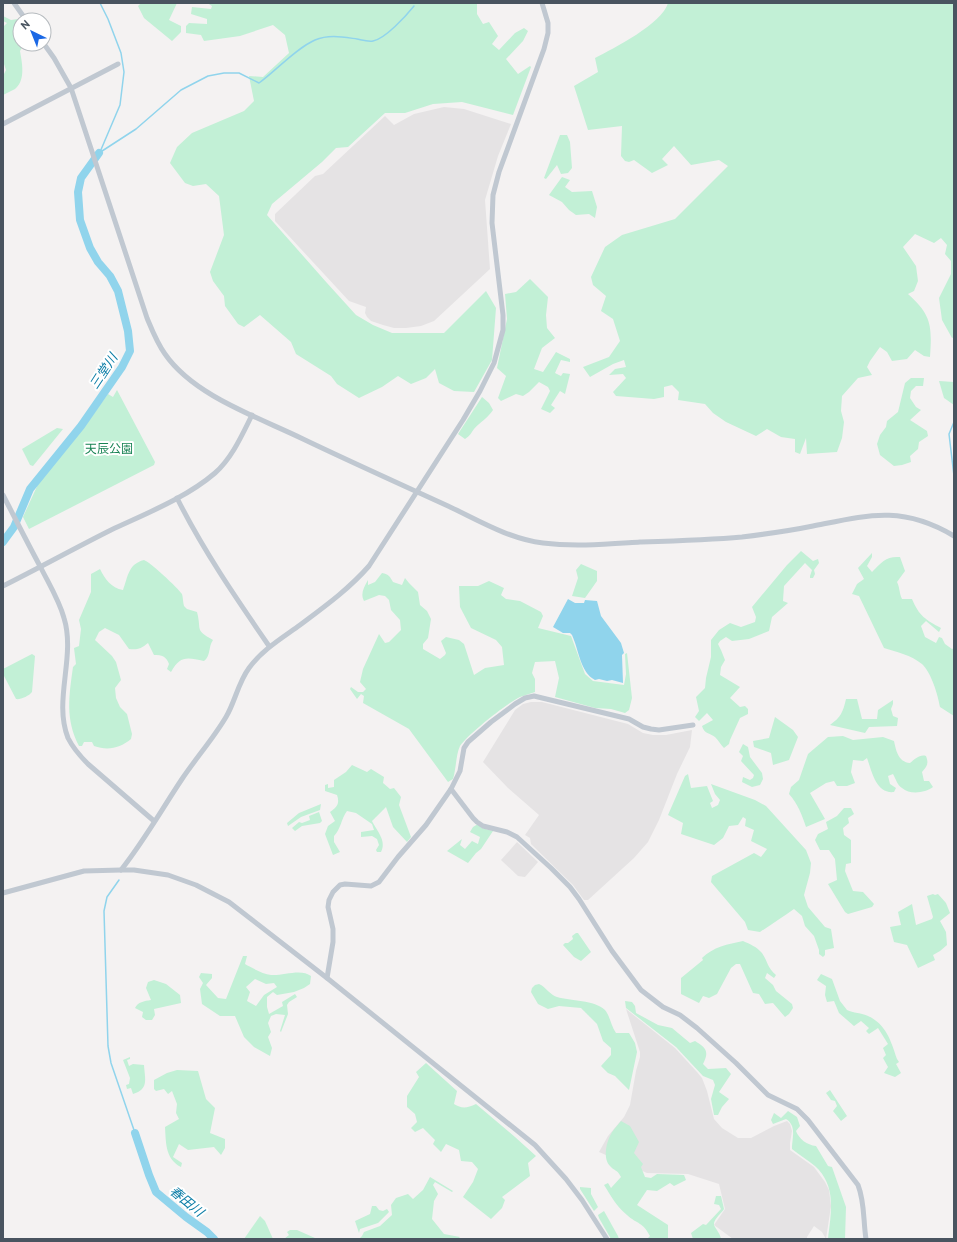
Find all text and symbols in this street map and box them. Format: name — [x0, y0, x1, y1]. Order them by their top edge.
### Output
north arrow — [12, 12, 52, 52]
text: N — [18, 18, 34, 33]
water label: 三堂川 — [87, 350, 123, 393]
park label: 天辰公園 — [85, 442, 133, 458]
water label: 春田川 — [166, 1184, 207, 1222]

